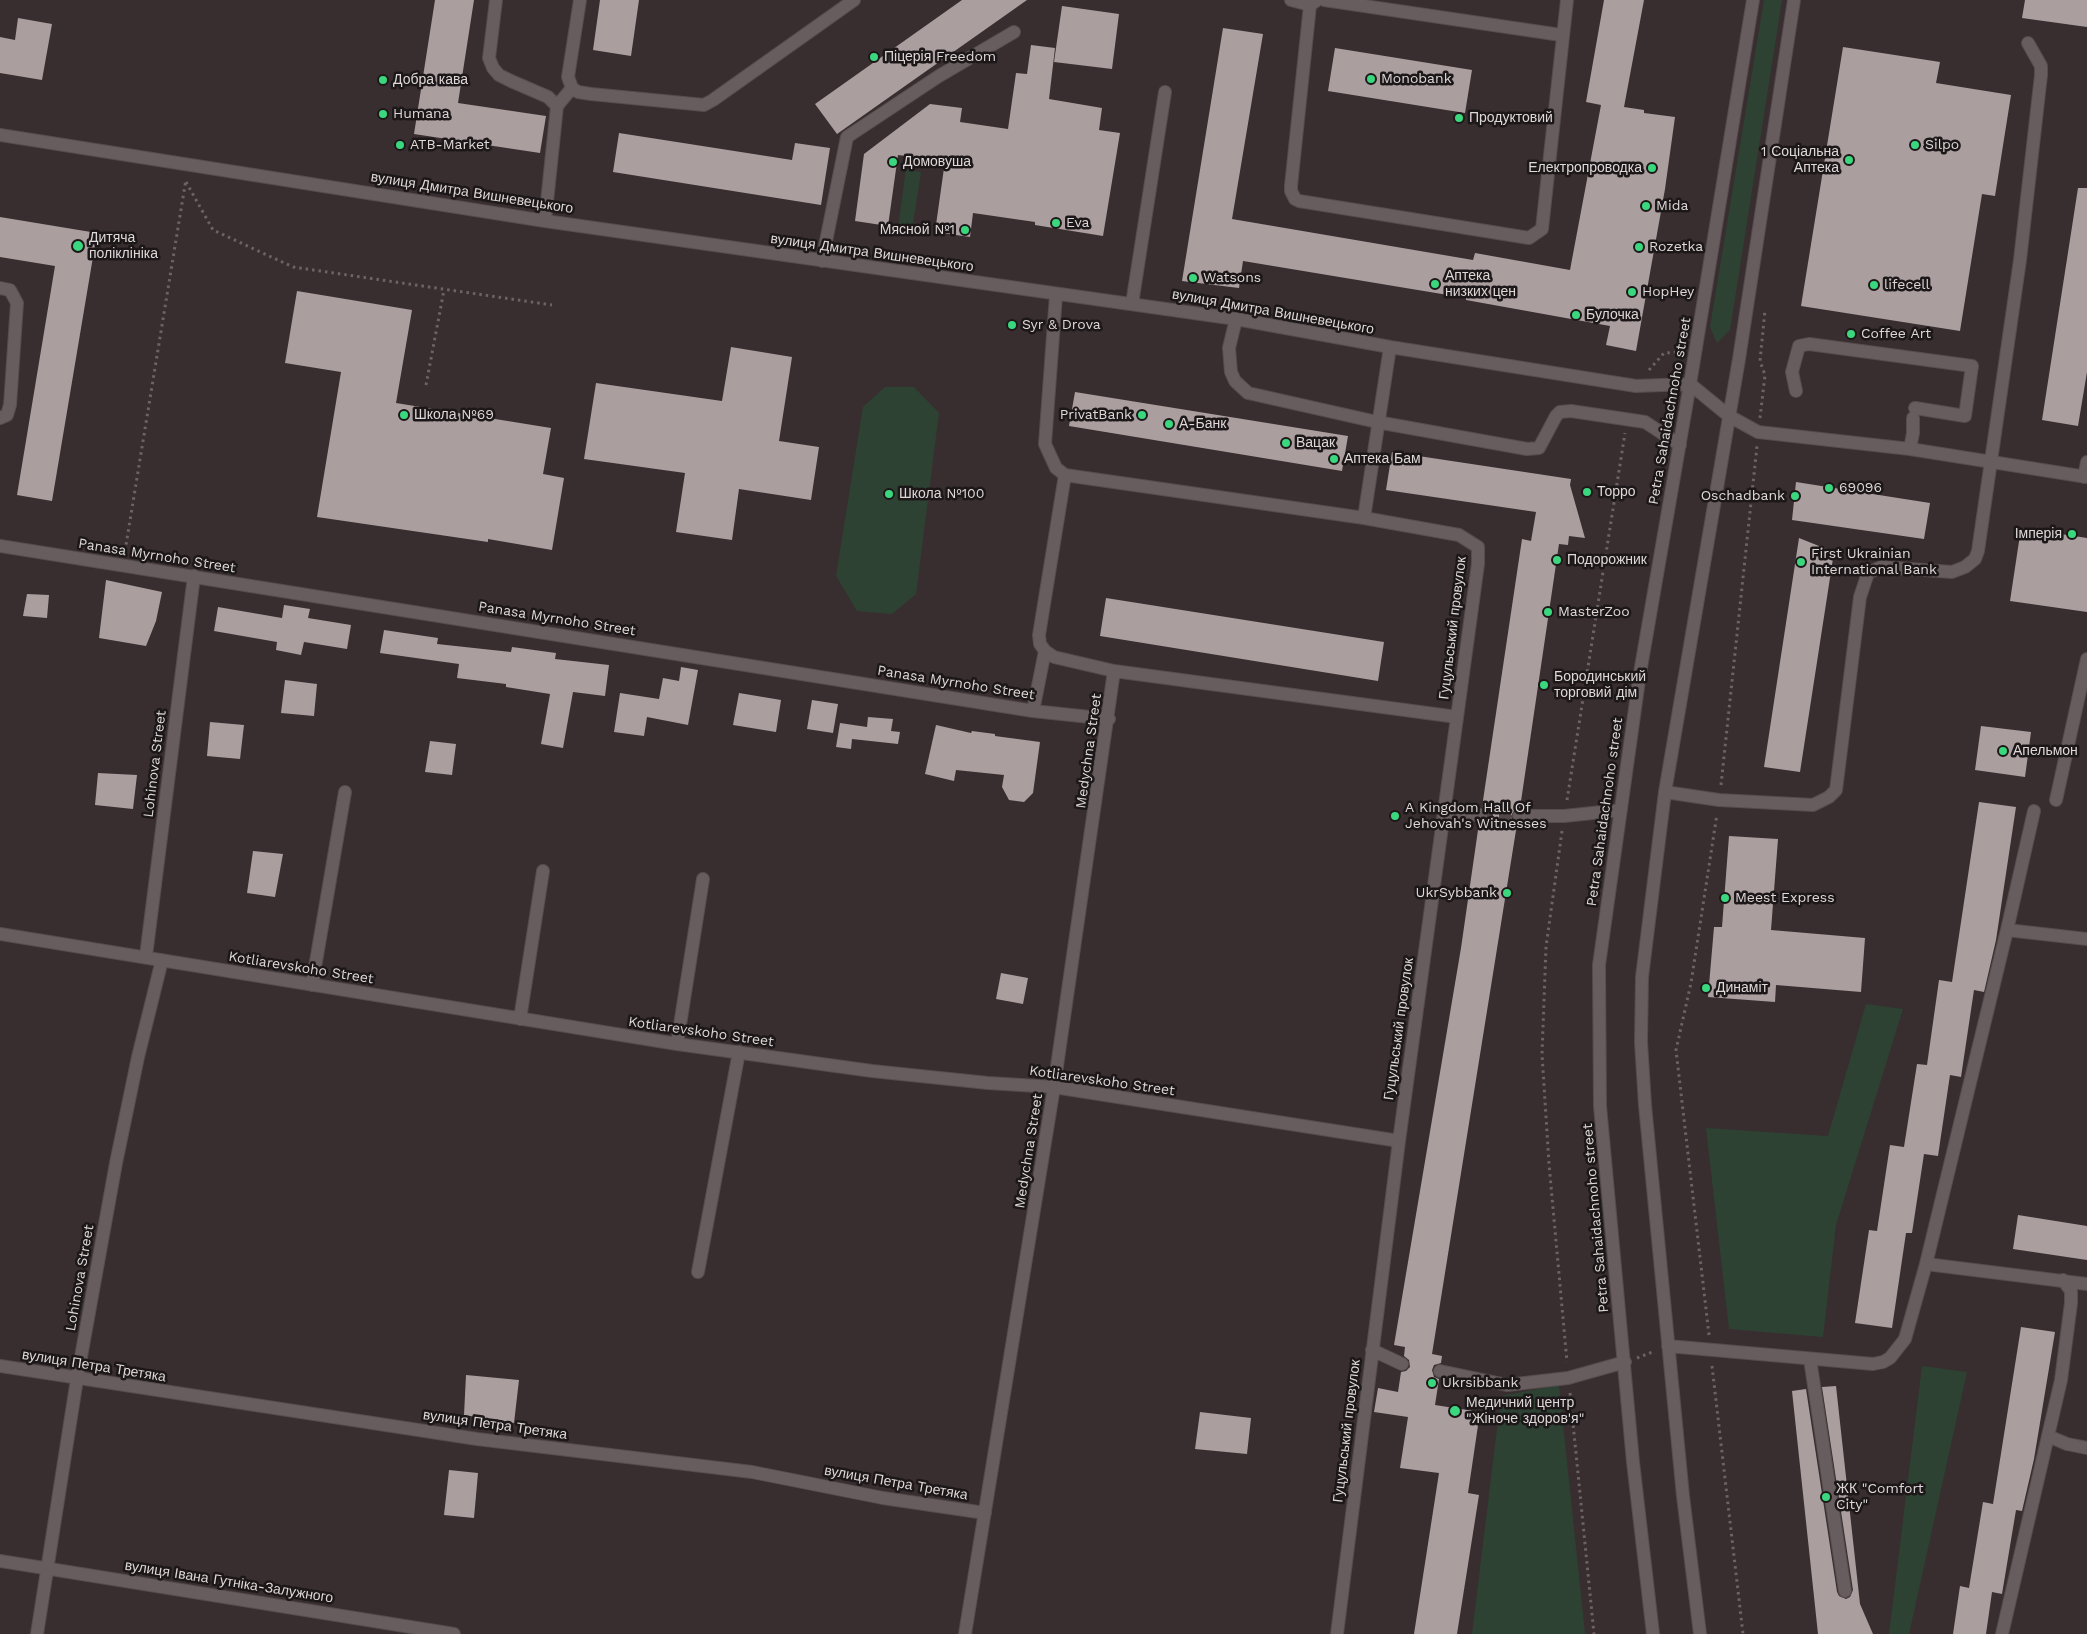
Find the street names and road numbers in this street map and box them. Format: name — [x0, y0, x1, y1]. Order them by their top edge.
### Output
street label: вулиця Дмитра Вишневецького — [370, 169, 574, 217]
street label: вулиця Дмитра Вишневецького — [769, 230, 975, 276]
street label: вулиця Дмитра Вишневецького — [1171, 286, 1375, 338]
street label: Petra Sahaidachnoho street — [1645, 316, 1695, 506]
street label: Panasa Myrnoho Street — [77, 535, 237, 577]
street label: Гуцульський провулок — [1436, 556, 1470, 700]
street label: Panasa Myrnoho Street — [477, 598, 637, 640]
street label: Panasa Myrnoho Street — [876, 662, 1036, 704]
street label: Medychna Street — [1073, 692, 1105, 810]
street label: Lohinova Street — [140, 709, 170, 819]
street label: Petra Sahaidachnoho street — [1583, 717, 1627, 907]
street label: Kotliarevskoho Street — [227, 948, 375, 988]
street label: Гуцульський провулок — [1381, 957, 1417, 1101]
street label: Kotliarevskoho Street — [627, 1013, 775, 1051]
street label: Kotliarevskoho Street — [1028, 1062, 1176, 1100]
street label: Medychna Street — [1012, 1092, 1046, 1210]
street label: Petra Sahaidachnoho street — [1579, 1123, 1613, 1313]
street label: Lohinova Street — [62, 1223, 98, 1333]
street label: вулиця Петра Третяка — [21, 1346, 167, 1386]
street label: Гуцульський провулок — [1330, 1359, 1364, 1503]
street label: вулиця Петра Третяка — [422, 1407, 568, 1443]
street label: вулиця Петра Третяка — [823, 1462, 969, 1504]
street label: вулиця Івана Гутніка-Залужного — [124, 1557, 334, 1607]

